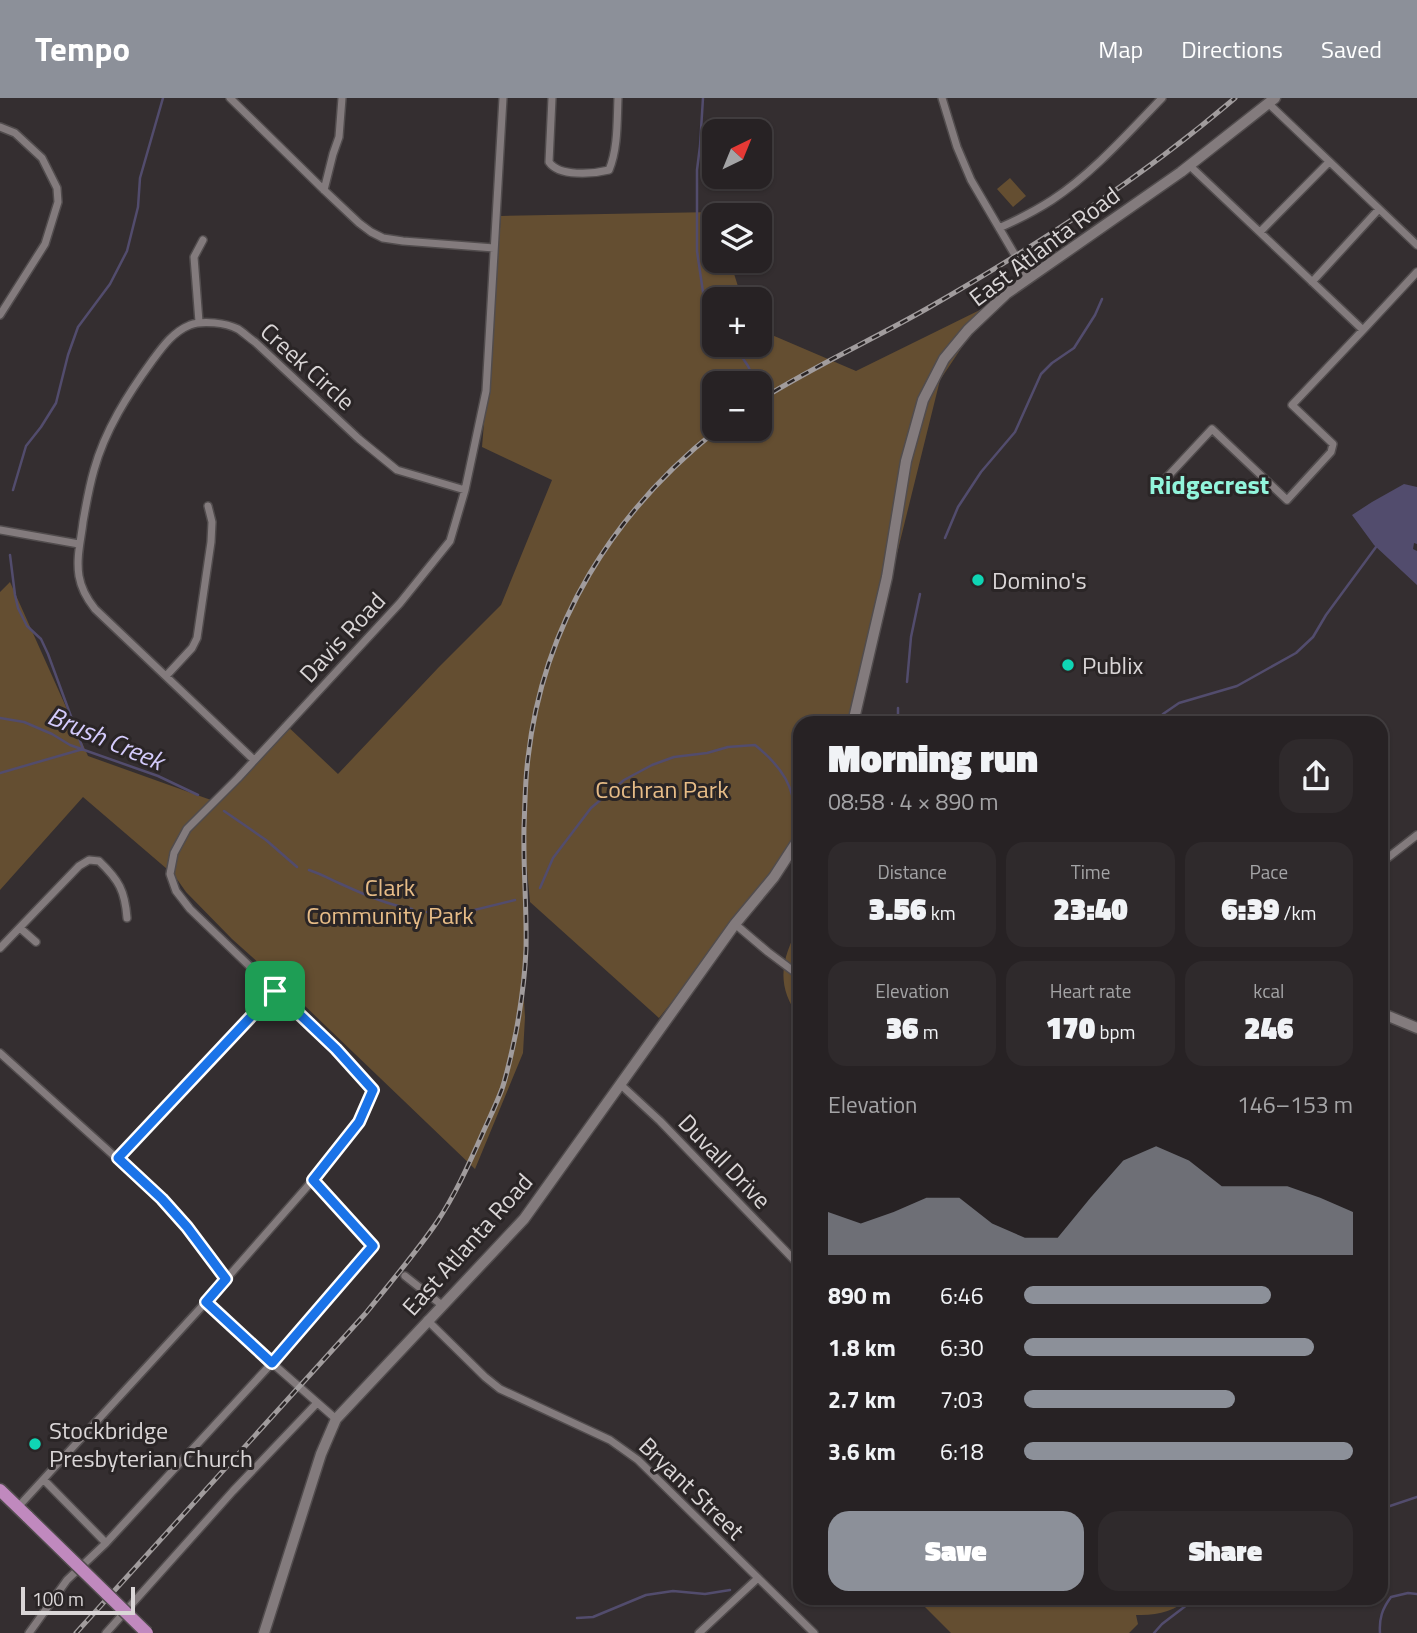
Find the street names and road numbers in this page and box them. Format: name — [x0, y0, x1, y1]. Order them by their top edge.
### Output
street label: East Atlanta Road — [961, 177, 1127, 315]
street label: Creek Circle — [253, 314, 363, 418]
street label: Davis Road — [290, 584, 394, 690]
street label: Duvall Drive — [670, 1105, 780, 1217]
street label: East Atlanta Road — [393, 1165, 541, 1323]
street label: Bryant Street — [631, 1428, 753, 1548]

